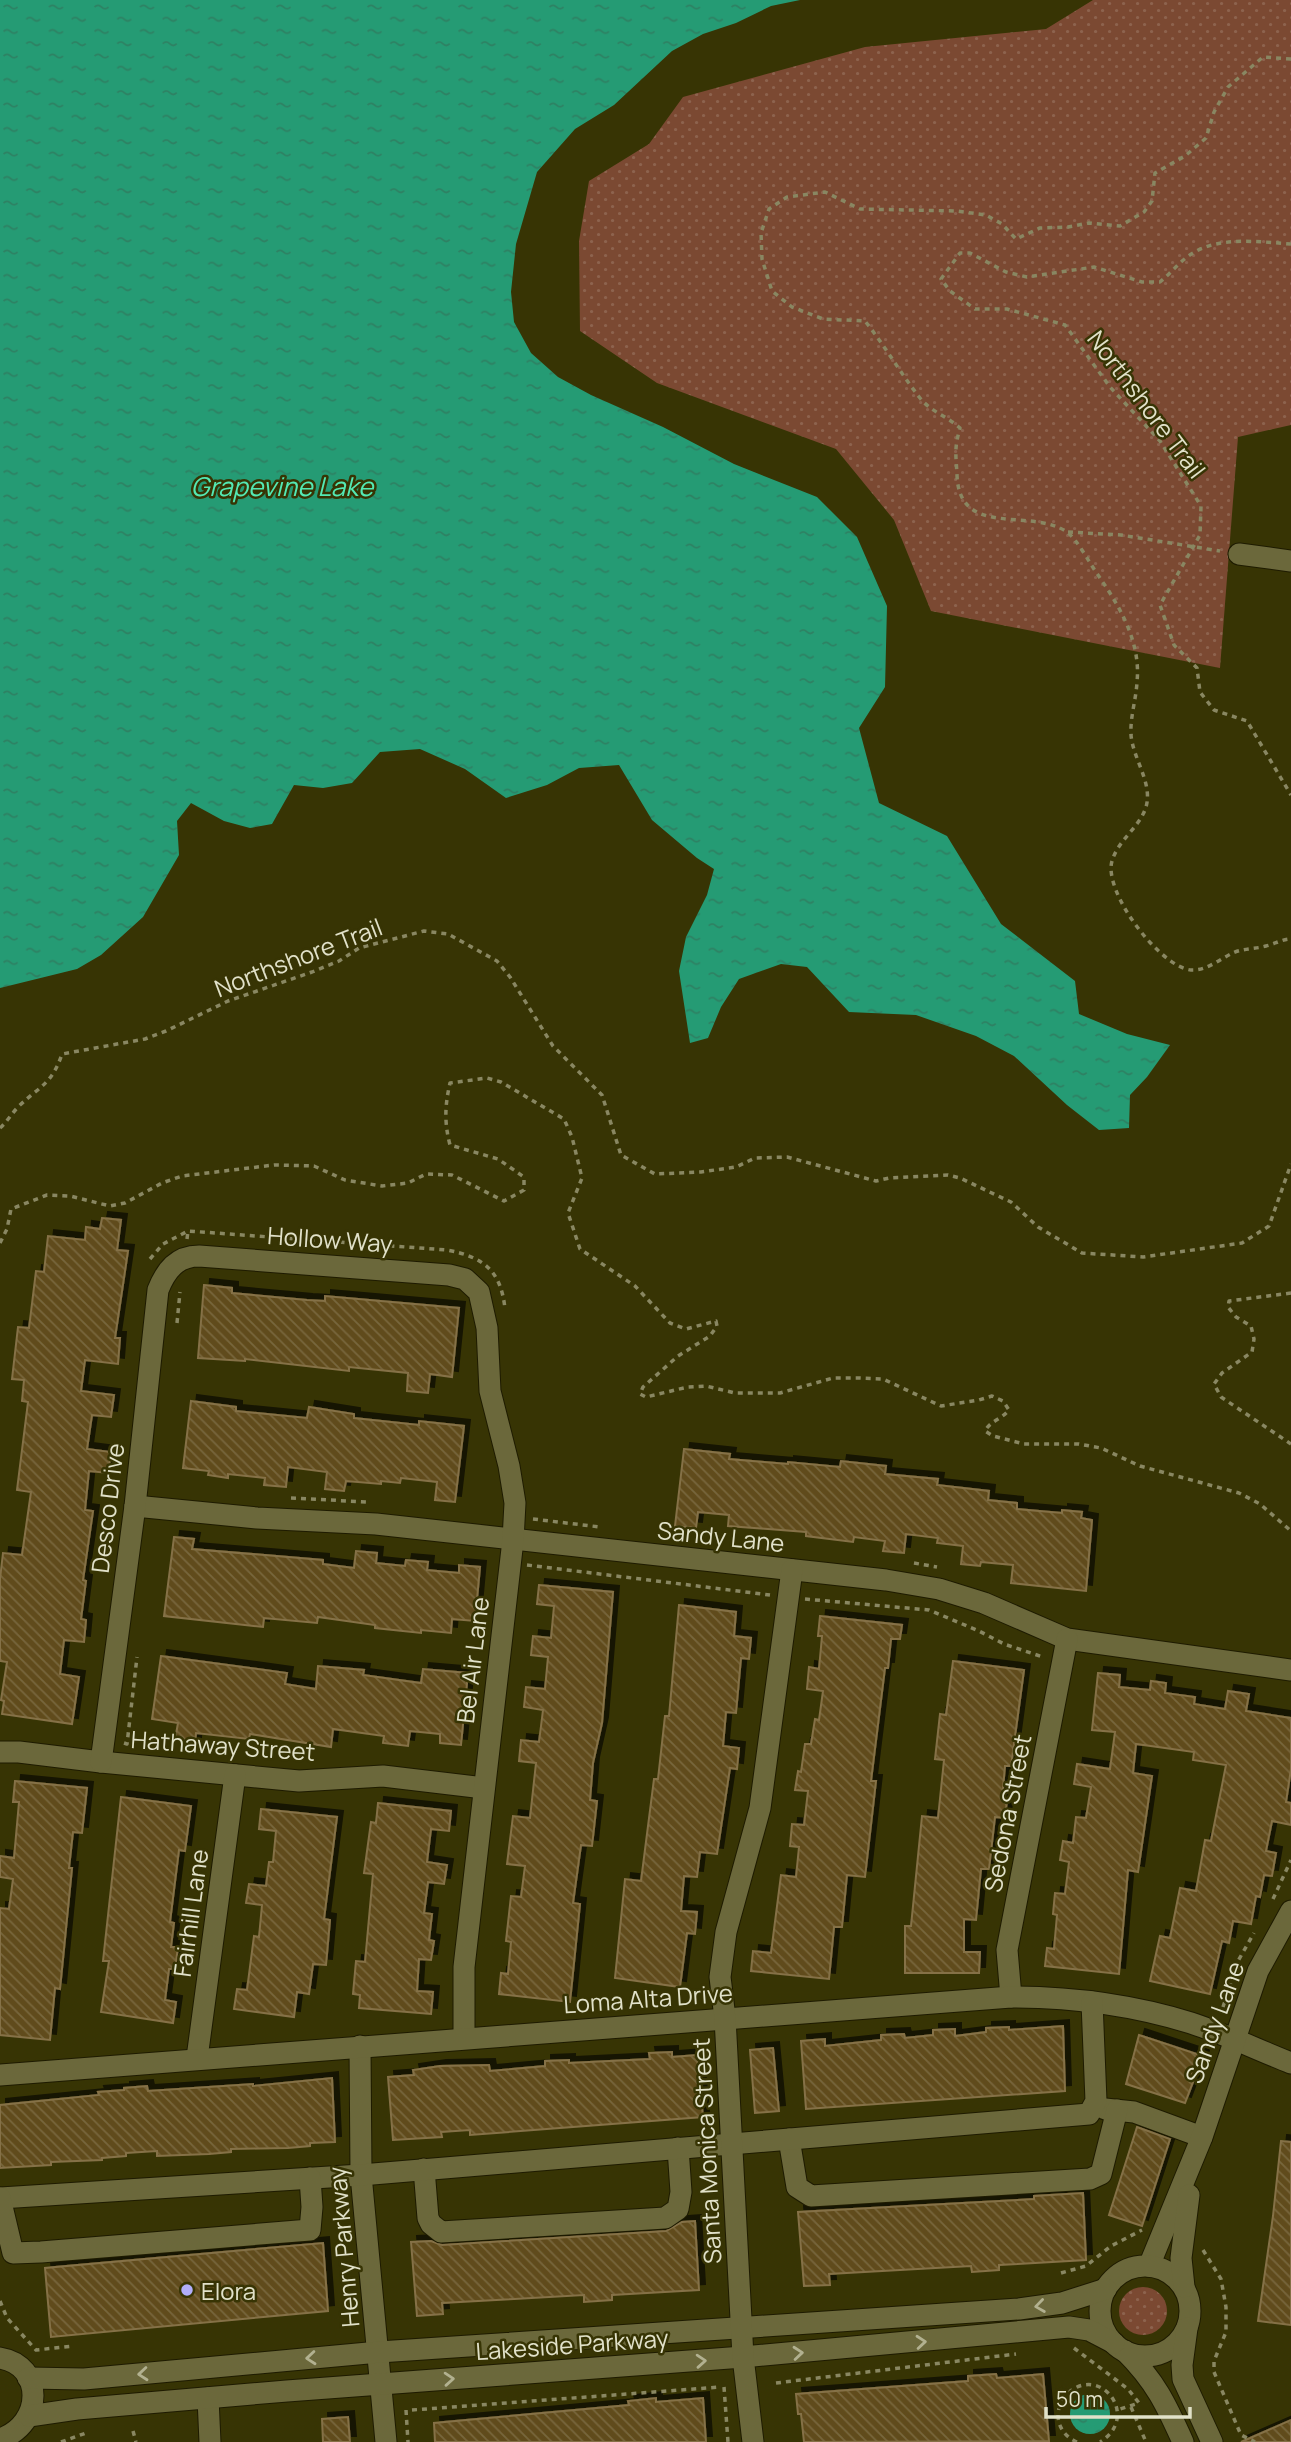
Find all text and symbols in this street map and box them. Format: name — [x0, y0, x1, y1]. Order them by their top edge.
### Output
street label: Northshore Trail — [1080, 323, 1214, 485]
water label: Grapevine Lake — [191, 468, 375, 504]
street label: Northshore Trail — [209, 910, 387, 1004]
street label: Hollow Way — [266, 1218, 394, 1260]
street label: Desco Drive — [83, 1441, 131, 1575]
street label: Sandy Lane — [656, 1513, 786, 1559]
street label: Bel Air Lane — [448, 1595, 496, 1725]
street label: Hathaway Street — [130, 1722, 316, 1768]
street label: Sedona Street — [976, 1731, 1038, 1895]
street label: Fairhill Lane — [165, 1847, 215, 1979]
street label: Sandy Lane — [1177, 1956, 1251, 2088]
street label: Loma Alta Drive — [562, 1976, 734, 2020]
street label: Santa Monica Street — [684, 2037, 728, 2265]
street label: Henry Parkway — [320, 2165, 366, 2329]
place label: Elora — [201, 2274, 256, 2307]
marker: Elora — [179, 2282, 195, 2298]
one-way arrow — [1034, 2298, 1045, 2313]
street label: Lakeside Parkway — [474, 2321, 670, 2367]
one-way arrow — [915, 2334, 927, 2349]
one-way arrow — [792, 2345, 804, 2360]
one-way arrow — [305, 2351, 317, 2366]
one-way arrow — [696, 2354, 707, 2369]
one-way arrow — [137, 2366, 148, 2381]
one-way arrow — [444, 2372, 455, 2387]
scale bar — [1046, 2376, 1190, 2420]
text: 50 m — [1056, 2385, 1103, 2413]

